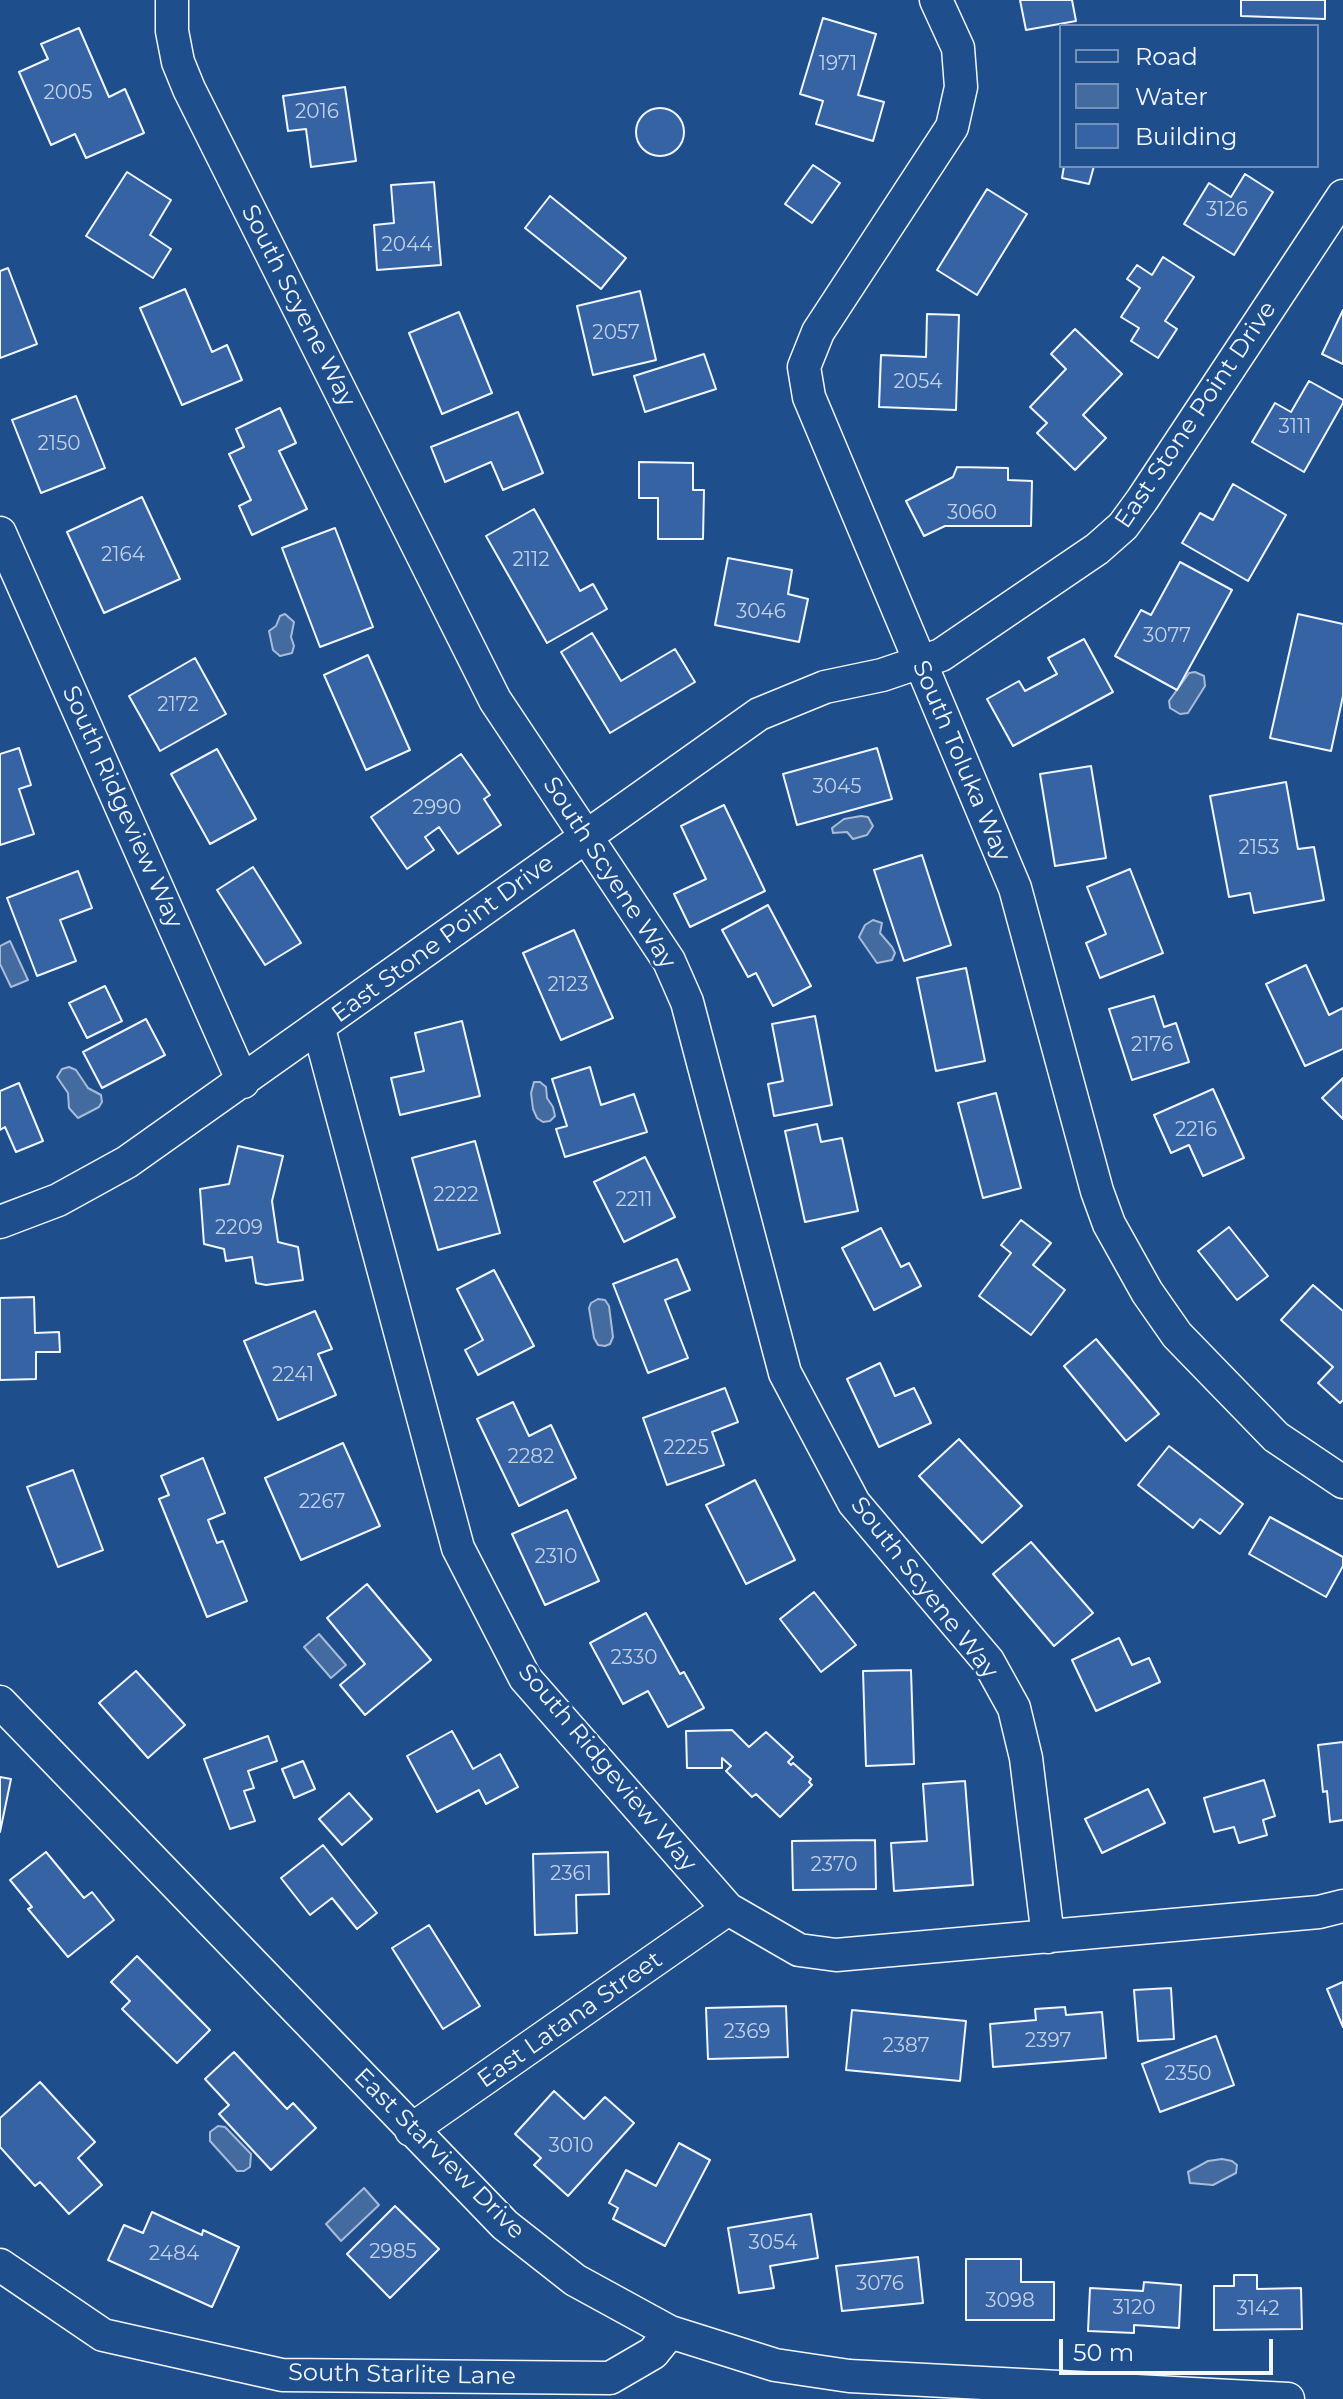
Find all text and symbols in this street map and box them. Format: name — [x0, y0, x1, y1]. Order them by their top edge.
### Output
legend — [1059, 24, 1319, 168]
text: Road — [1135, 42, 1198, 71]
house number: 1971 — [819, 52, 857, 76]
house number: 2005 — [43, 81, 93, 105]
text: Water — [1135, 82, 1208, 111]
house number: 2016 — [295, 100, 339, 124]
text: Building — [1135, 122, 1238, 151]
house number: 3126 — [1206, 198, 1248, 222]
street label: South Scyene Way — [235, 200, 361, 412]
house number: 2044 — [382, 233, 432, 257]
street label: East Stone Point Drive — [1109, 296, 1283, 534]
house number: 2057 — [592, 321, 640, 345]
house number: 2054 — [893, 370, 943, 394]
house number: 3111 — [1279, 415, 1311, 439]
house number: 2150 — [37, 432, 81, 456]
house number: 3060 — [947, 501, 997, 525]
house number: 2164 — [101, 543, 145, 567]
house number: 2112 — [512, 548, 550, 572]
house number: 3046 — [736, 600, 786, 624]
house number: 3077 — [1143, 624, 1191, 648]
street label: South Toluka Way — [906, 656, 1016, 866]
street label: South Ridgeview Way — [56, 681, 188, 933]
house number: 2172 — [157, 693, 199, 717]
street label: South Scyene Way — [536, 772, 682, 974]
house number: 3045 — [812, 775, 862, 799]
house number: 2990 — [413, 796, 461, 820]
house number: 2153 — [1238, 836, 1280, 860]
street label: East Stone Point Drive — [326, 849, 560, 1029]
house number: 2123 — [547, 973, 589, 997]
house number: 2176 — [1131, 1033, 1173, 1057]
house number: 2216 — [1175, 1118, 1217, 1142]
house number: 2222 — [433, 1183, 479, 1207]
house number: 2211 — [615, 1188, 653, 1212]
house number: 2209 — [215, 1216, 263, 1240]
house number: 2241 — [272, 1363, 314, 1387]
house number: 2225 — [663, 1436, 709, 1460]
house number: 2282 — [508, 1445, 554, 1469]
house number: 2267 — [299, 1490, 345, 1514]
street label: South Scyene Way — [844, 1491, 1004, 1685]
house number: 2310 — [534, 1545, 578, 1569]
house number: 2330 — [610, 1646, 658, 1670]
street label: South Ridgeview Way — [512, 1658, 702, 1878]
house number: 2370 — [810, 1853, 858, 1877]
house number: 2361 — [550, 1862, 592, 1886]
street label: East Latana Street — [472, 1945, 668, 2095]
house number: 2369 — [724, 2020, 770, 2044]
house number: 2397 — [1025, 2029, 1071, 2053]
house number: 2387 — [882, 2034, 930, 2058]
house number: 2350 — [1165, 2062, 1211, 2086]
street label: East Starview Drive — [348, 2063, 530, 2245]
house number: 3010 — [549, 2134, 593, 2158]
house number: 3054 — [748, 2231, 798, 2255]
house number: 2985 — [369, 2240, 417, 2264]
house number: 2484 — [149, 2242, 199, 2266]
house number: 3076 — [856, 2272, 904, 2296]
house number: 3098 — [985, 2289, 1035, 2313]
house number: 3120 — [1112, 2296, 1156, 2320]
house number: 3142 — [1236, 2297, 1280, 2321]
scale bar — [1063, 2323, 1277, 2373]
text: 50 m — [1073, 2338, 1134, 2367]
street label: South Starlite Lane — [288, 2359, 516, 2391]

